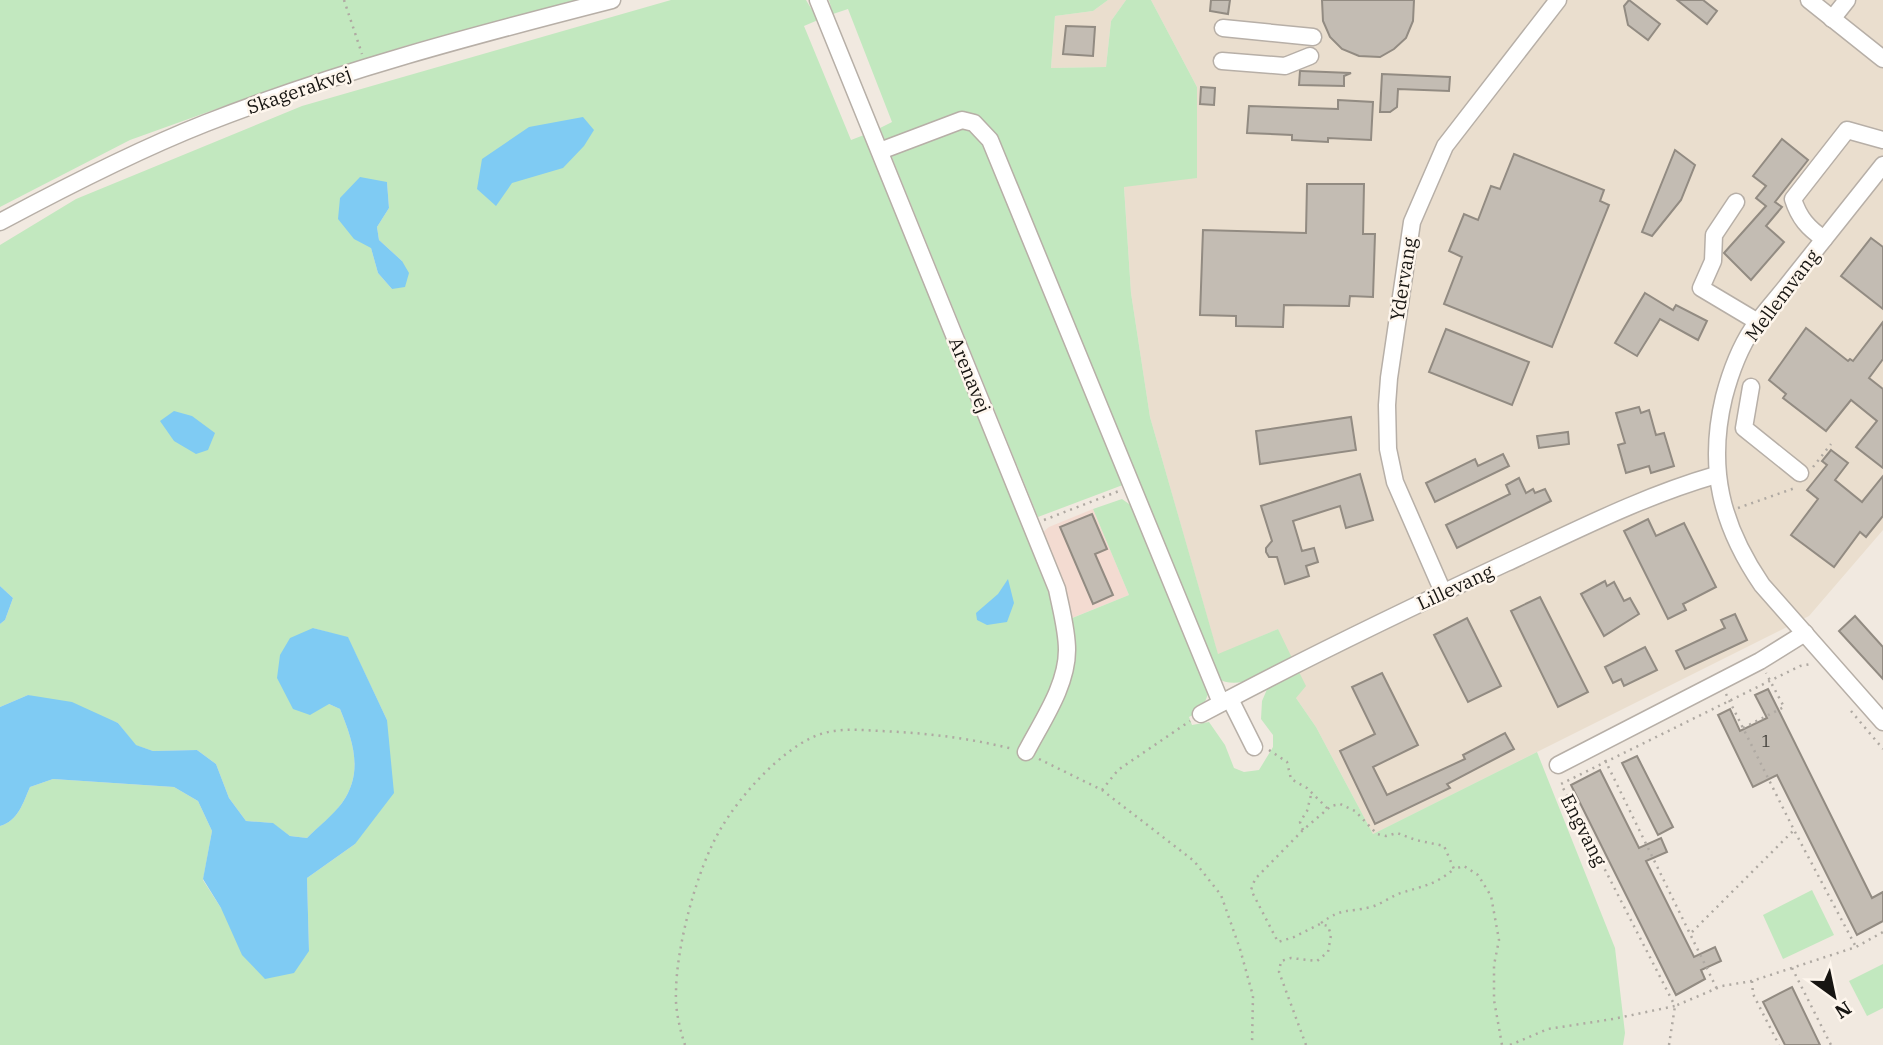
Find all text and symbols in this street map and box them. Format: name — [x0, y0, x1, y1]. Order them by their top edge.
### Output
street label: Skagerakvej — [244, 61, 354, 119]
street label: Ydervang — [1385, 235, 1422, 323]
street label: Mellemvang — [1740, 244, 1825, 346]
street label: Arenavej — [944, 334, 996, 416]
street label: Lillevang — [1413, 559, 1498, 615]
house number: 1 — [1761, 731, 1771, 751]
street label: Engvang — [1556, 790, 1613, 871]
north arrow — [1799, 961, 1869, 1031]
text: N — [1830, 996, 1856, 1024]

